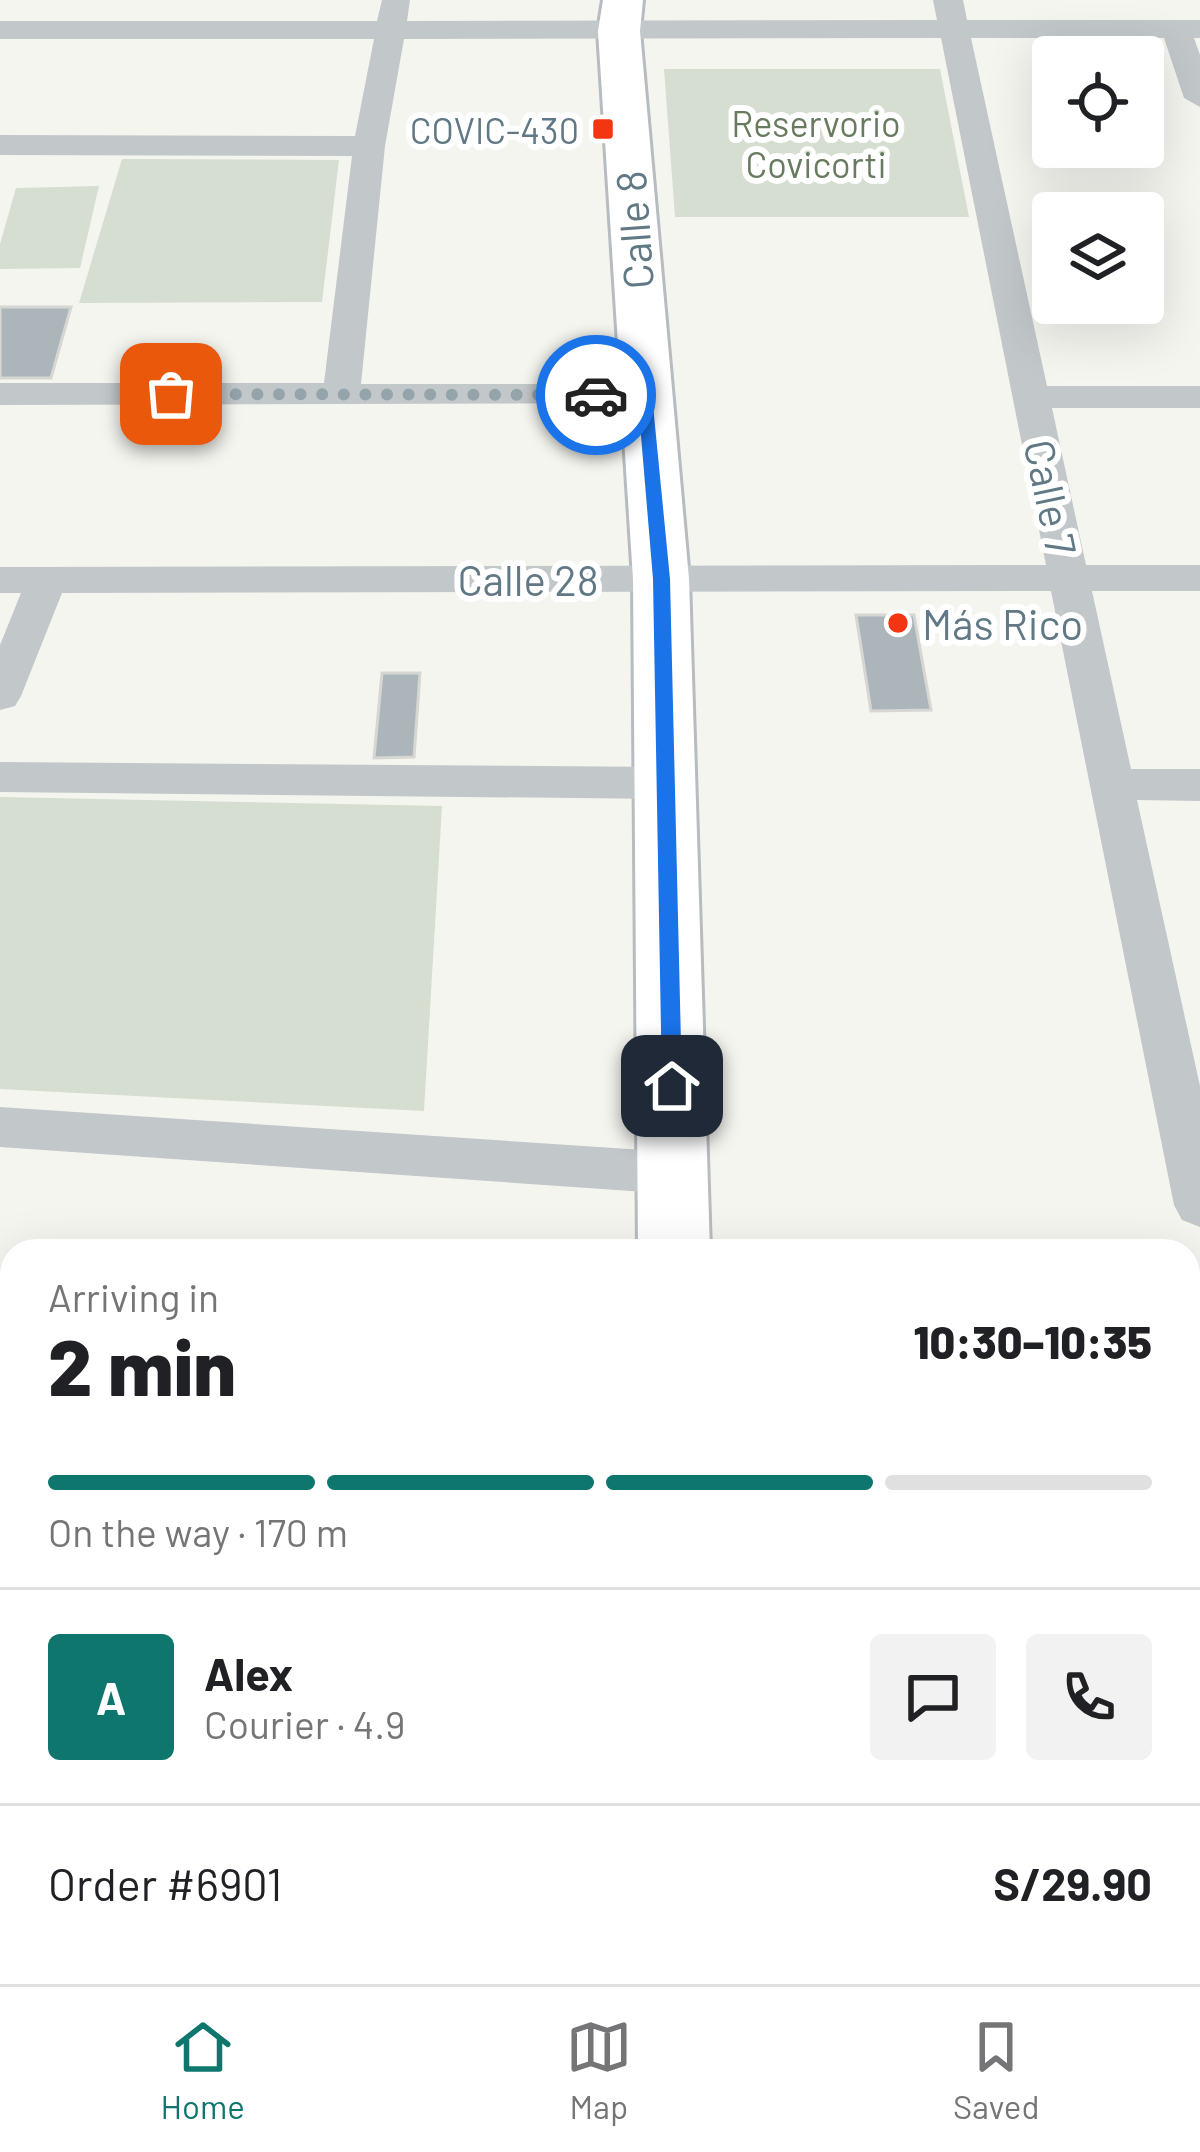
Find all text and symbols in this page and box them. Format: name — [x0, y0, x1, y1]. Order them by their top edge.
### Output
map controls — [1032, 36, 1164, 324]
button: locate — [1032, 36, 1164, 168]
park label: Reservorio Covicorti — [731, 101, 901, 185]
place label: COVIC-430 — [410, 108, 579, 151]
marker: COVIC-430 — [590, 116, 616, 142]
street label: Calle 8 — [604, 169, 662, 291]
button: layers — [1032, 192, 1164, 324]
courier — [536, 335, 656, 455]
pin — [120, 343, 222, 445]
icon: bag — [138, 361, 204, 427]
icon: car — [563, 362, 629, 428]
street label: Calle 7 — [1015, 435, 1089, 559]
street label: Calle 28 — [457, 554, 599, 604]
place label: Más Rico — [922, 598, 1083, 648]
marker: Más Rico — [885, 610, 911, 636]
pin — [621, 1035, 723, 1137]
icon: home — [639, 1053, 705, 1119]
text: Arriving in — [48, 1273, 219, 1320]
text: 10:30–10:35 — [914, 1314, 1152, 1368]
text: 2 min — [48, 1318, 236, 1412]
text: On the way · 170 m — [48, 1508, 348, 1555]
button: chat — [870, 1634, 996, 1760]
button: phone — [1026, 1634, 1152, 1760]
text: Alex — [204, 1646, 293, 1700]
text: A — [96, 1670, 126, 1724]
text: Courier · 4.9 — [204, 1700, 405, 1747]
text: Order #6901 — [48, 1856, 282, 1910]
text: S/29.90 — [993, 1856, 1152, 1910]
tab: Home — [161, 2014, 245, 2126]
tab: Map — [566, 2014, 632, 2126]
tab: Saved — [953, 2014, 1039, 2126]

